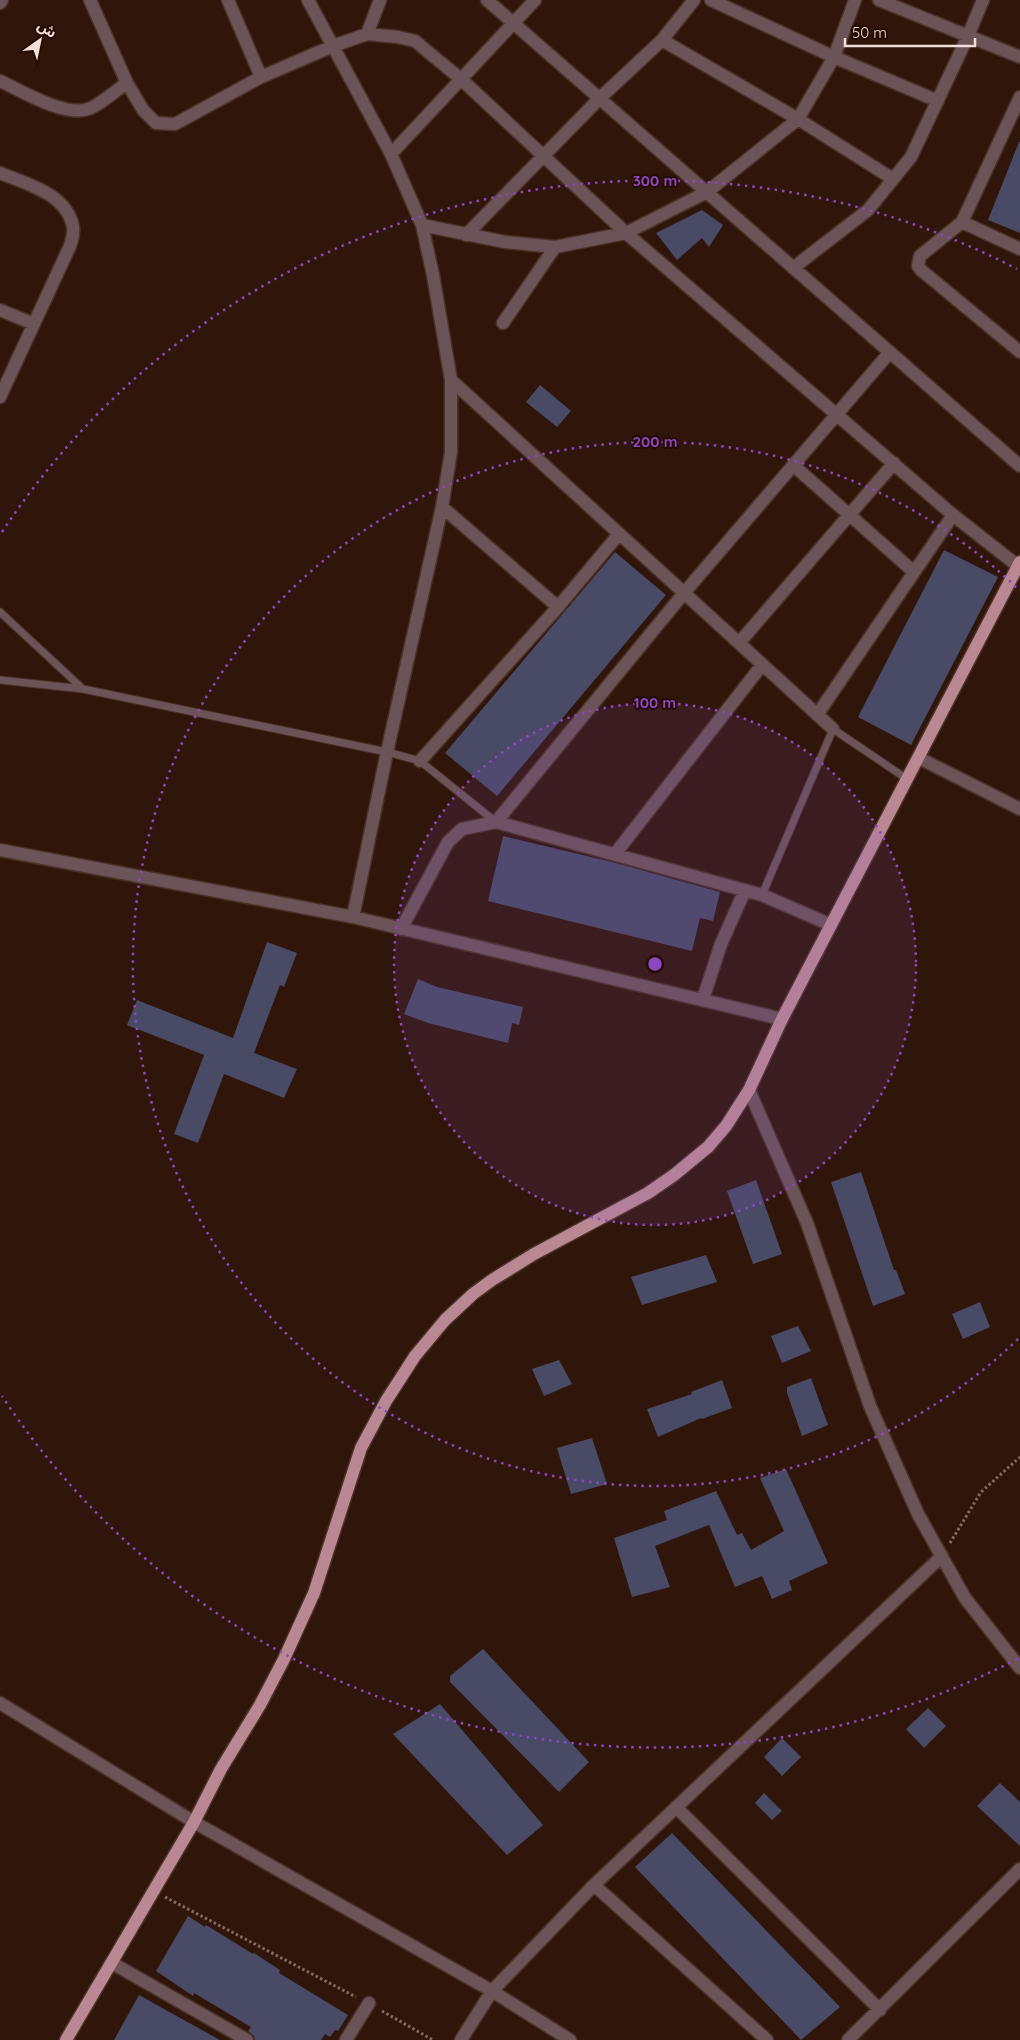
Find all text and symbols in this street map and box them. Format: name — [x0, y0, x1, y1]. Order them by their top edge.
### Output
north arrow — [15, 15, 65, 65]
scale bar — [845, 15, 975, 47]
text: ش — [34, 16, 60, 42]
text: 50 m — [852, 23, 887, 42]
text: 300 m — [633, 171, 677, 190]
text: 200 m — [633, 432, 678, 451]
text: 100 m — [634, 693, 676, 712]
centre of rings — [646, 955, 664, 973]

